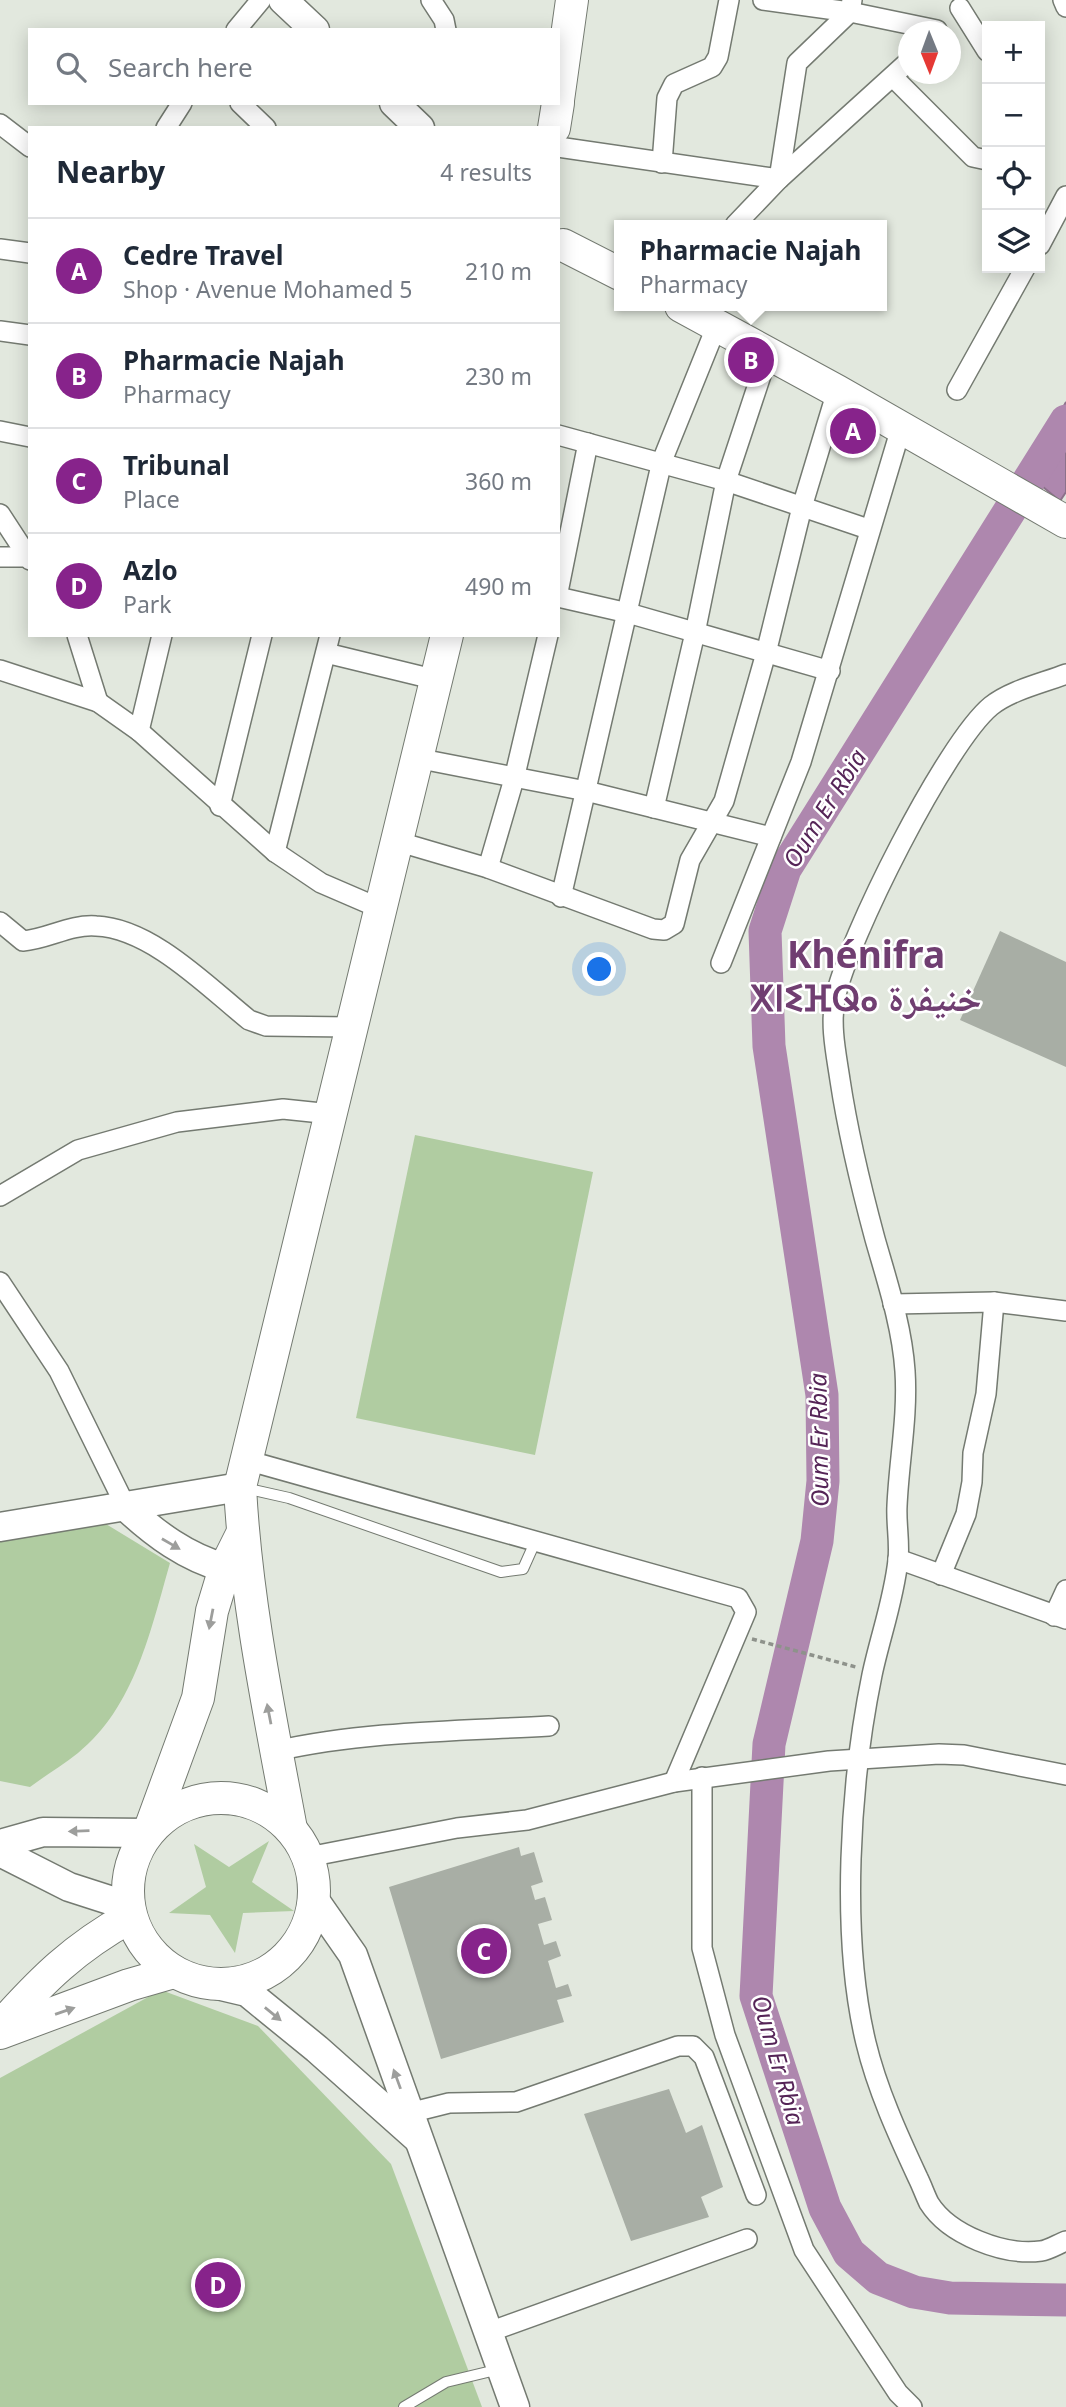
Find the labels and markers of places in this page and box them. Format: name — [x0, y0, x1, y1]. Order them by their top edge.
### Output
pin: B — [728, 334, 774, 386]
pin: A — [830, 405, 876, 457]
pin: C — [461, 1925, 507, 1977]
pin: D — [195, 2259, 241, 2311]

